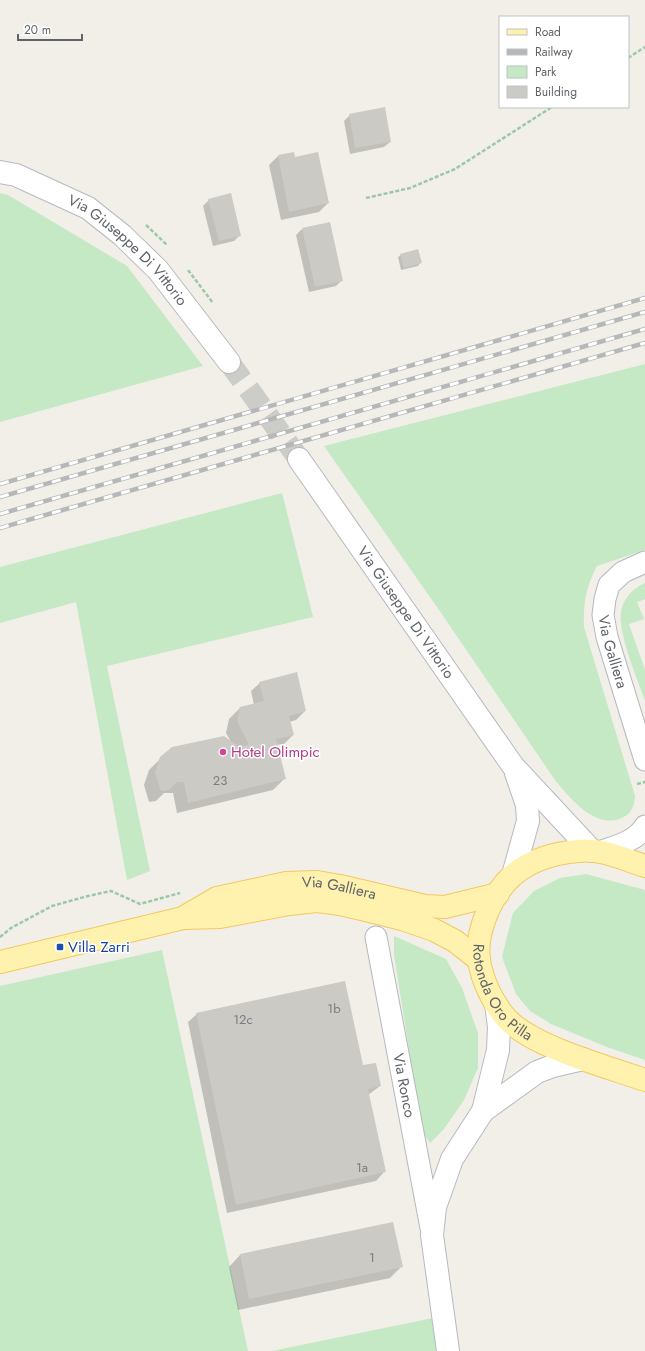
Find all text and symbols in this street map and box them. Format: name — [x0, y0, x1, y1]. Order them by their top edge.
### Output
scale bar — [18, 16, 82, 42]
legend — [499, 16, 629, 108]
text: 20 m — [24, 21, 51, 39]
text: Road — [535, 23, 561, 41]
text: Railway — [535, 43, 573, 61]
text: Park — [535, 63, 557, 81]
text: Building — [535, 83, 577, 101]
street label: Via Giuseppe Di Vittorio — [64, 189, 193, 310]
street label: Via Giuseppe Di Vittorio — [352, 542, 460, 683]
street label: Via Galliera — [592, 613, 633, 691]
place label: Hotel Olimpic — [231, 741, 320, 763]
marker: Hotel Olimpic — [218, 747, 228, 757]
house number: 23 — [213, 771, 227, 790]
street label: Via Galliera — [302, 871, 378, 905]
place label: Villa Zarri — [68, 936, 130, 958]
marker: Villa Zarri — [55, 942, 65, 952]
street label: Rotonda Oro Pilla — [467, 943, 537, 1046]
house number: 1b — [327, 999, 341, 1018]
house number: 12c — [233, 1010, 253, 1029]
street label: Via Ronco — [387, 1051, 421, 1120]
house number: 1a — [356, 1158, 368, 1177]
house number: 1 — [369, 1248, 375, 1267]

